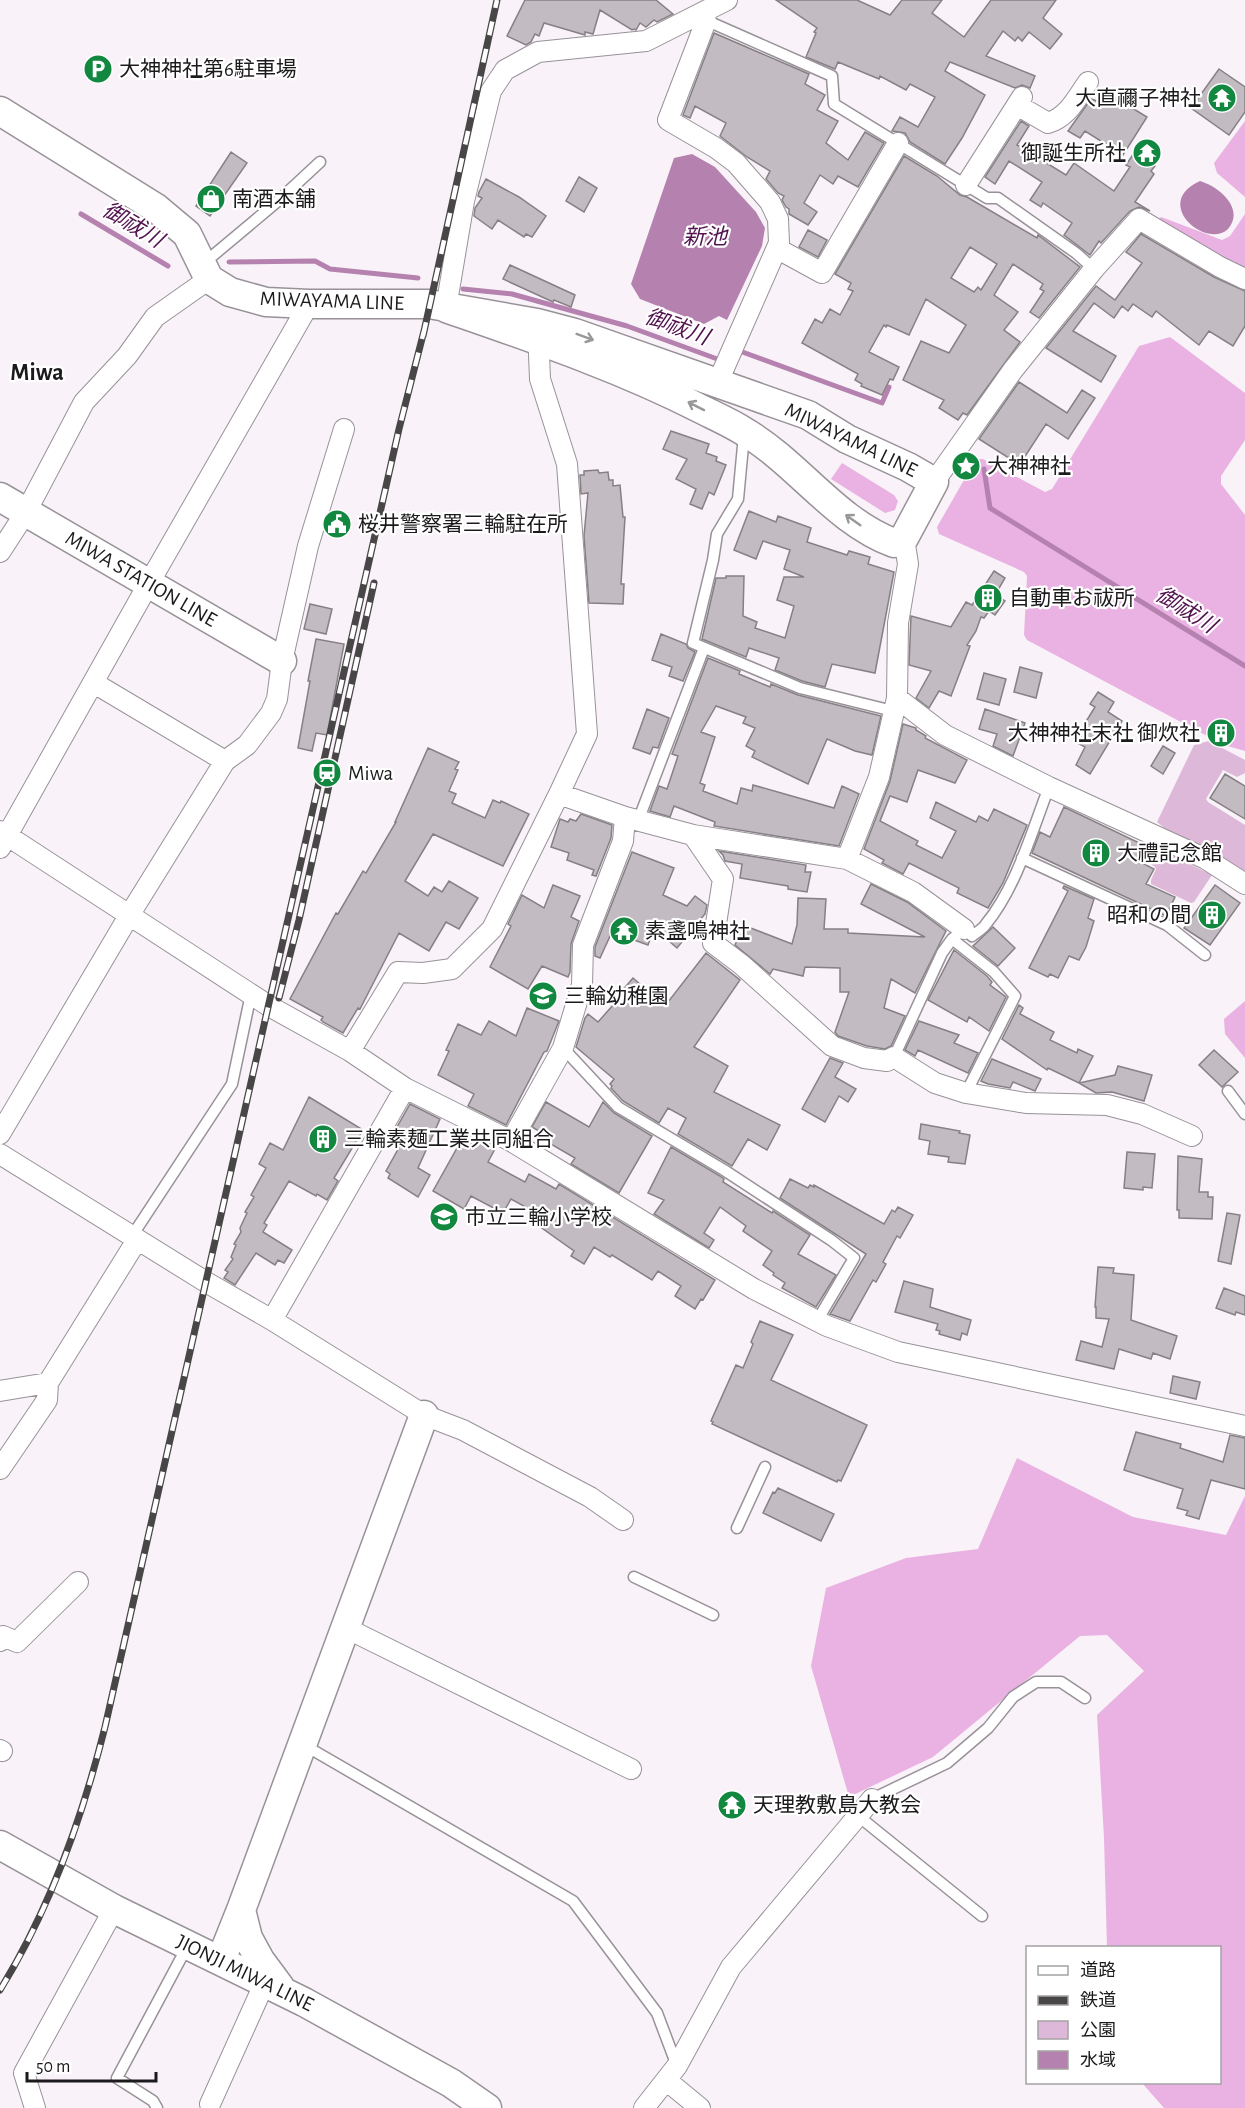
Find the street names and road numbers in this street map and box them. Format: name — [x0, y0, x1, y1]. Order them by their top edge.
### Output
street label: MIWAYAMA LINE — [259, 288, 405, 314]
street label: MIWAYAMA LINE — [781, 399, 921, 481]
street label: MIWA STATION LINE — [62, 527, 220, 631]
street label: JIONJI MIWA LINE — [173, 1931, 317, 2015]

